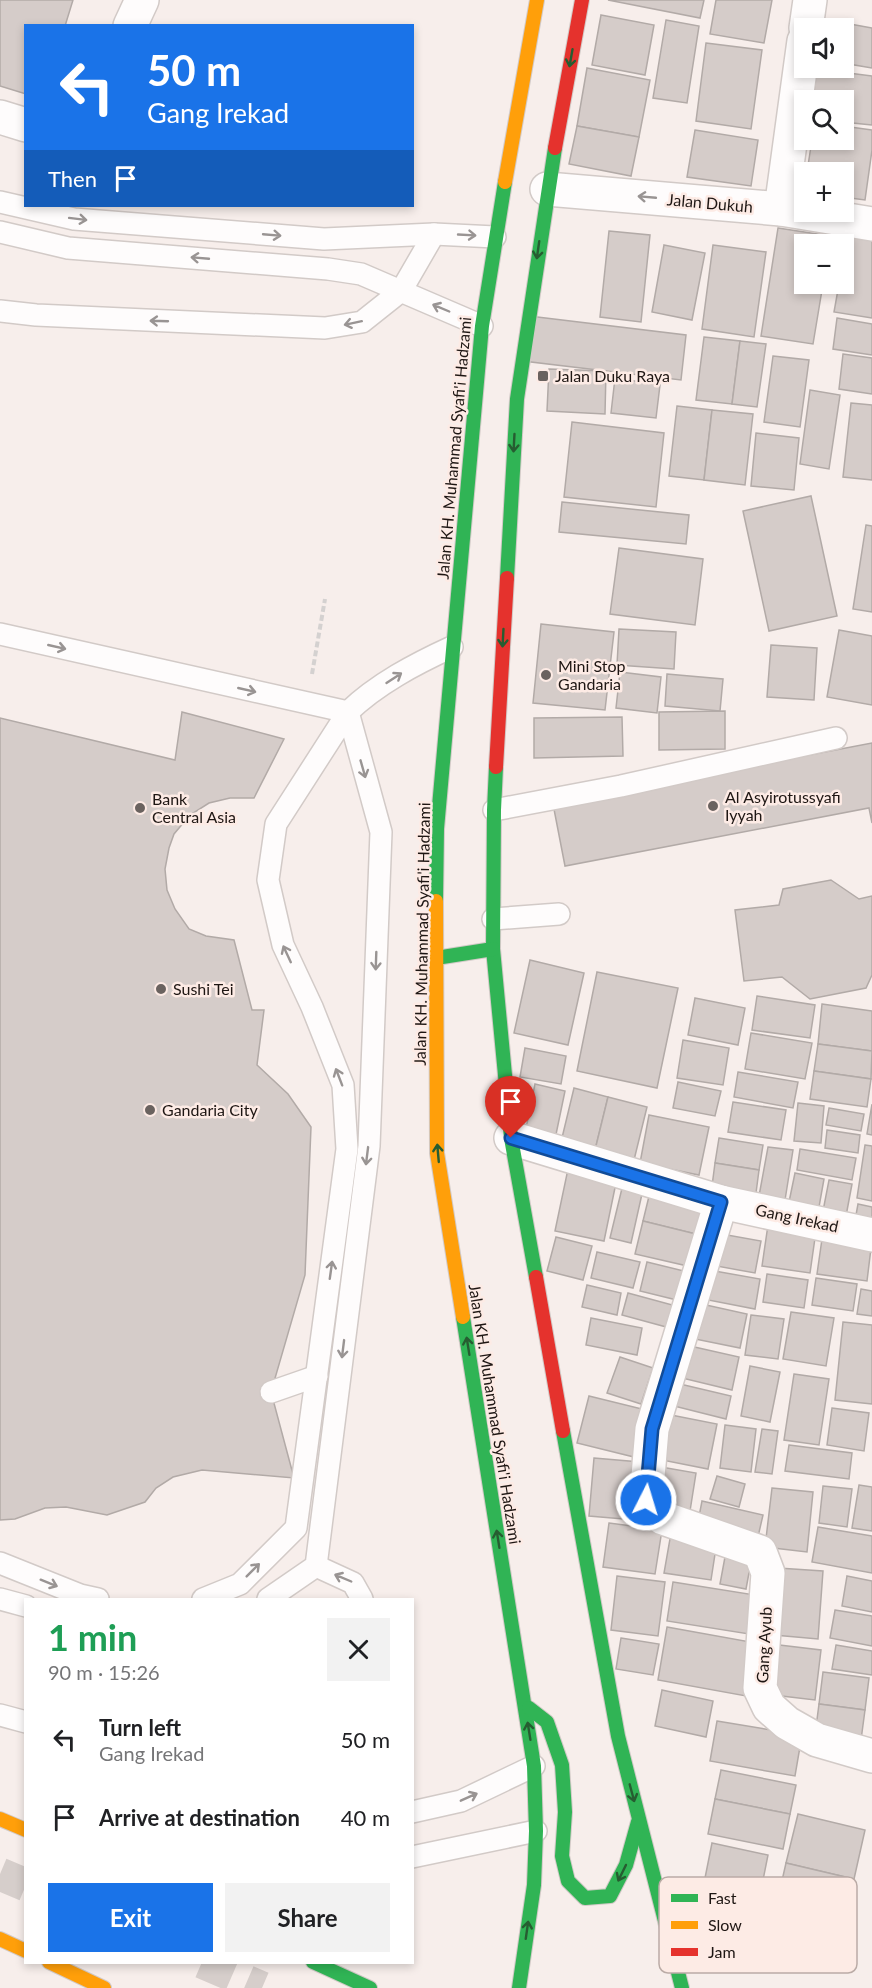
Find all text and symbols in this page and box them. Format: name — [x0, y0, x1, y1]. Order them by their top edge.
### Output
map controls — [794, 18, 854, 294]
button: sound — [794, 18, 854, 78]
text: 50 m — [147, 45, 241, 95]
one-way arrow — [565, 47, 576, 67]
icon: left — [48, 48, 126, 126]
button: search — [794, 90, 854, 150]
text: Gang Irekad — [147, 96, 289, 129]
icon: arrive — [109, 162, 142, 195]
button: + — [794, 162, 854, 222]
text: Then — [48, 165, 97, 192]
street label: Jalan Dukuh — [666, 189, 754, 216]
one-way arrow — [638, 191, 658, 202]
one-way arrow — [67, 213, 87, 224]
one-way arrow — [261, 230, 281, 241]
one-way arrow — [456, 230, 476, 241]
button: − — [794, 234, 854, 294]
one-way arrow — [533, 239, 544, 259]
one-way arrow — [190, 253, 210, 264]
one-way arrow — [433, 302, 451, 313]
one-way arrow — [150, 315, 170, 326]
street label: Jalan KH. Muhammad Syafi'i Hadzami — [433, 316, 474, 580]
one-way arrow — [344, 318, 364, 329]
place label: Jalan Duku Raya — [555, 366, 670, 385]
marker: Jalan Duku Raya — [536, 369, 550, 383]
one-way arrow — [509, 433, 520, 453]
one-way arrow — [498, 627, 509, 647]
one-way arrow — [47, 641, 66, 653]
place label: Mini Stop Gandaria — [558, 656, 626, 693]
marker: Mini Stop Gandaria — [539, 668, 553, 682]
one-way arrow — [386, 672, 402, 684]
one-way arrow — [237, 685, 256, 697]
one-way arrow — [358, 759, 369, 778]
place label: Al Asyirotussyafi Iyyah — [725, 787, 841, 824]
place label: Bank Central Asia — [152, 789, 236, 826]
marker: Al Asyirotussyafi Iyyah — [706, 799, 720, 813]
marker: Bank Central Asia — [133, 801, 147, 815]
street label: Jalan KH. Muhammad Syafi'i Hadzami — [410, 802, 433, 1066]
one-way arrow — [281, 945, 293, 963]
one-way arrow — [370, 951, 381, 971]
place label: Sushi Tei — [173, 979, 234, 998]
marker: Sushi Tei — [154, 982, 168, 996]
one-way arrow — [333, 1068, 344, 1086]
pin — [485, 1076, 536, 1138]
icon: arrive — [494, 1085, 527, 1118]
place label: Gandaria City — [162, 1100, 258, 1119]
marker: Gandaria City — [143, 1103, 157, 1117]
one-way arrow — [432, 1144, 443, 1164]
one-way arrow — [362, 1146, 373, 1165]
street label: Gang Irekad — [754, 1199, 840, 1236]
one-way arrow — [326, 1260, 337, 1280]
street label: Jalan KH. Muhammad Syafi'i Hadzami — [466, 1282, 525, 1545]
one-way arrow — [462, 1337, 473, 1356]
one-way arrow — [337, 1339, 348, 1359]
position arrow — [614, 1468, 678, 1532]
one-way arrow — [493, 1529, 504, 1549]
one-way arrow — [246, 1563, 261, 1578]
one-way arrow — [335, 1572, 353, 1583]
one-way arrow — [39, 1578, 57, 1589]
street label: Gang Ayub — [752, 1606, 775, 1684]
text: 1 min — [48, 1615, 137, 1659]
button: close — [327, 1618, 390, 1681]
text: 90 m · 15:26 — [48, 1660, 160, 1684]
text: Turn left — [99, 1714, 181, 1741]
one-way arrow — [523, 1722, 534, 1742]
icon: left — [48, 1723, 81, 1756]
text: 50 m — [341, 1726, 390, 1753]
text: Gang Irekad — [99, 1741, 204, 1765]
one-way arrow — [627, 1783, 639, 1802]
one-way arrow — [459, 1791, 477, 1803]
icon: arrive — [48, 1801, 81, 1834]
text: Arrive at destination — [99, 1804, 300, 1831]
text: 40 m — [341, 1804, 390, 1831]
one-way arrow — [616, 1863, 627, 1881]
legend — [659, 1877, 857, 1973]
button: Exit — [48, 1883, 213, 1952]
button: Share — [225, 1883, 390, 1952]
text: Fast — [708, 1888, 737, 1907]
text: Slow — [708, 1915, 742, 1934]
one-way arrow — [522, 1921, 533, 1941]
text: Jam — [708, 1942, 736, 1961]

